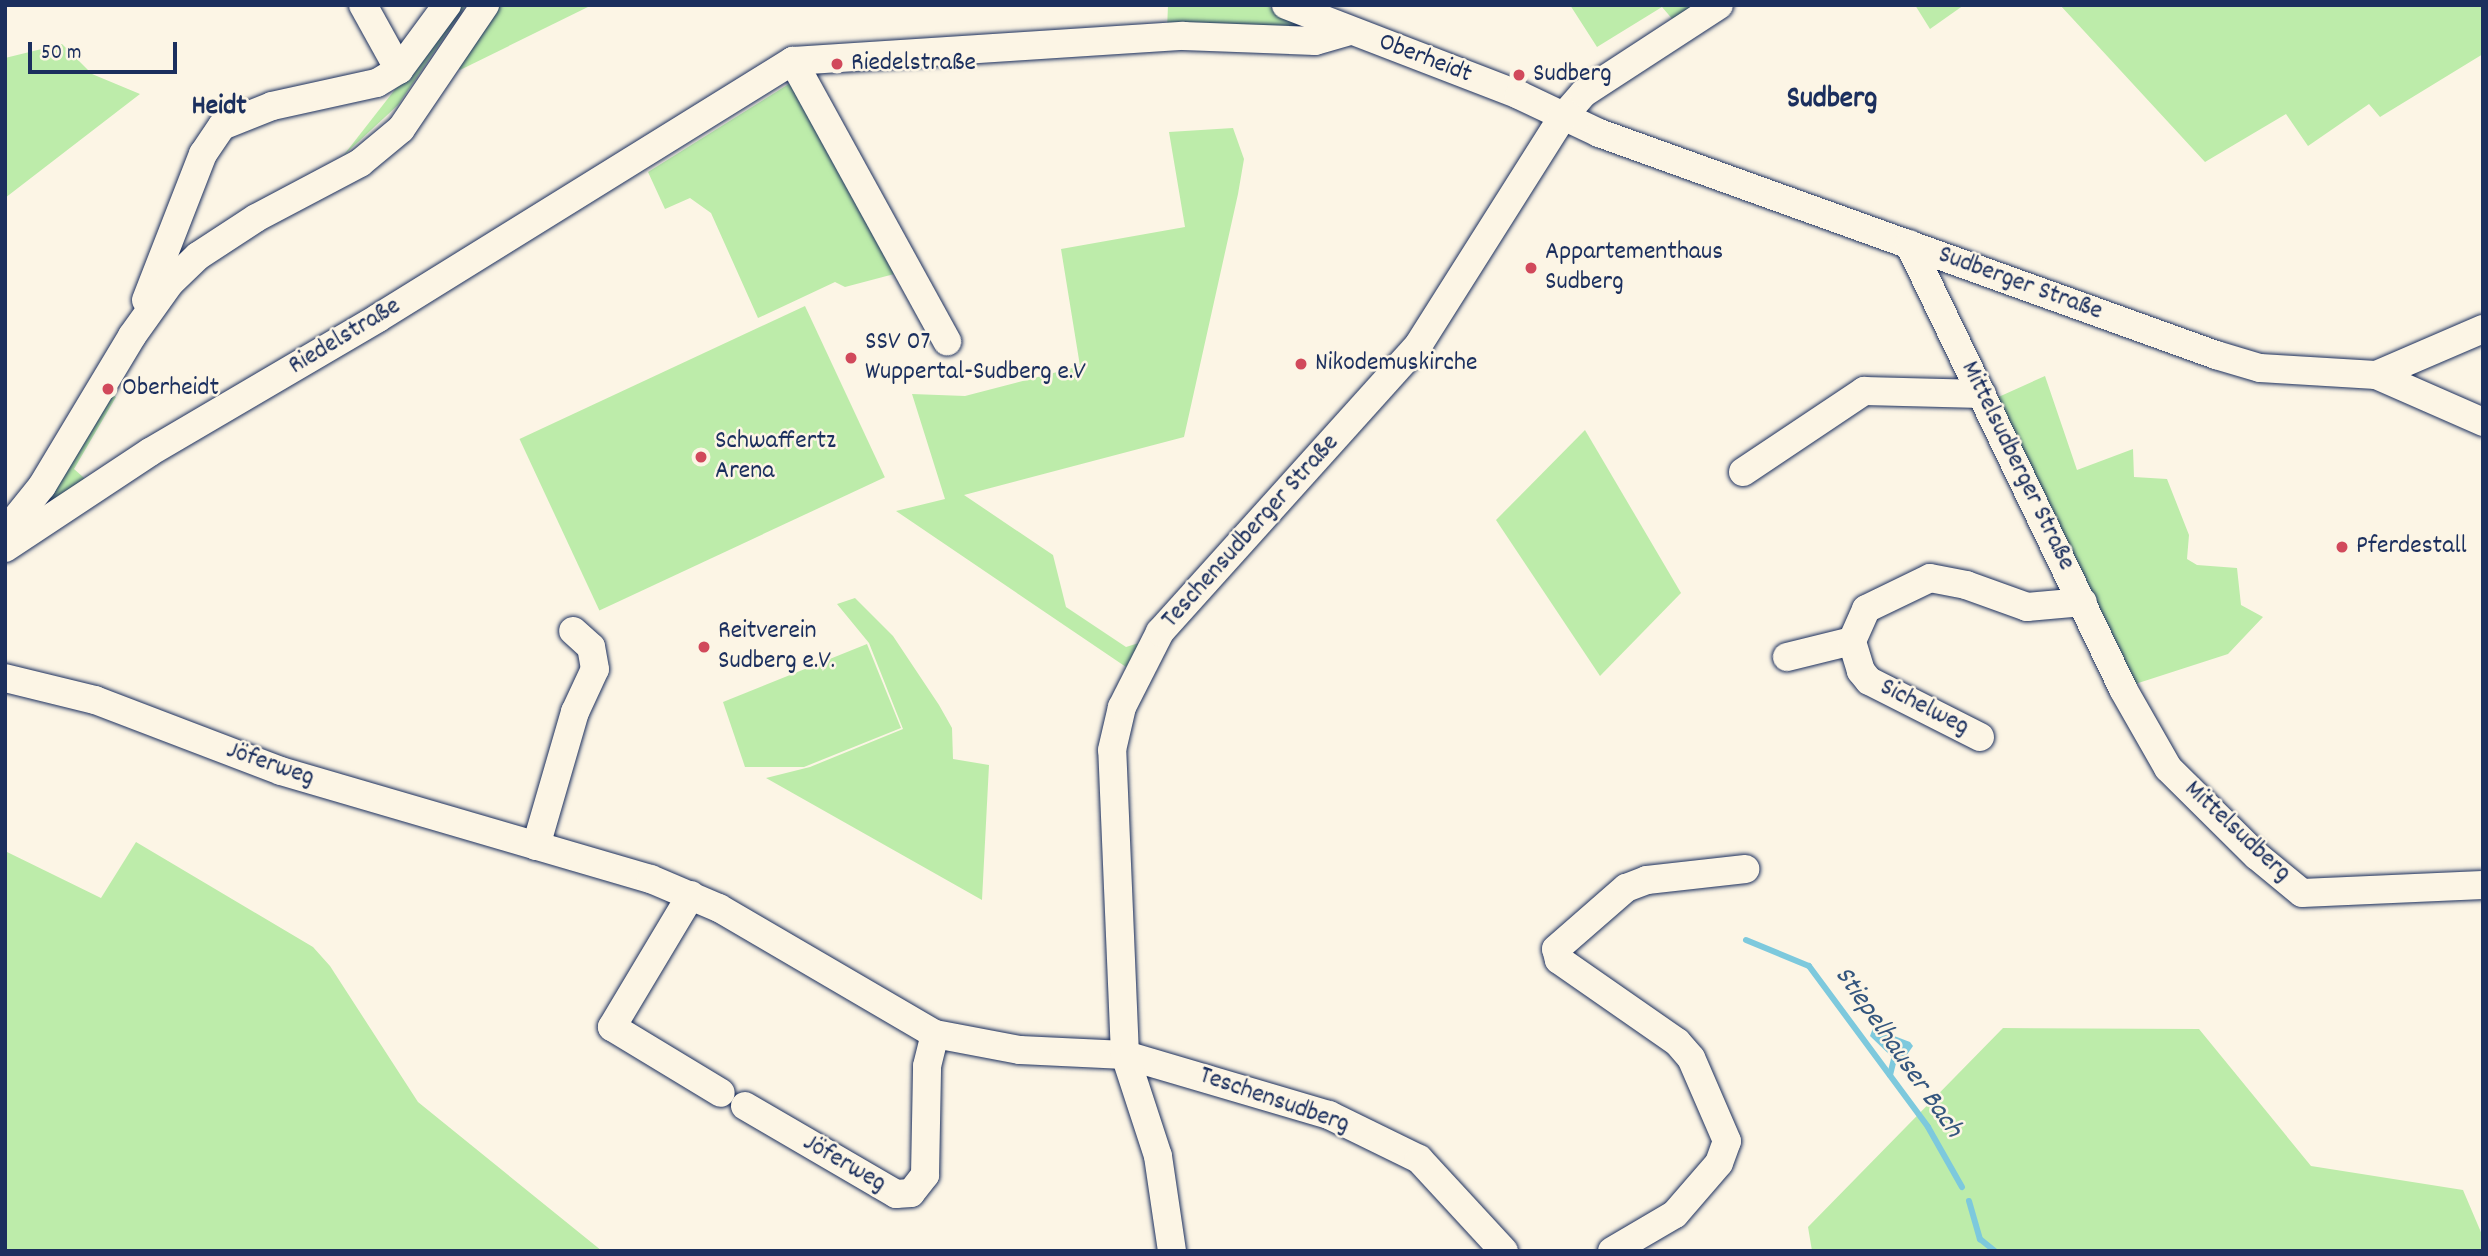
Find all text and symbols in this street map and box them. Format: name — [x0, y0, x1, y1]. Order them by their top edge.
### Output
street label: Oberheidt — [1374, 27, 1476, 91]
scale bar — [32, 28, 180, 72]
text: 50 m — [41, 39, 81, 69]
place label: Riedelstraße — [851, 48, 976, 80]
marker: Riedelstraße — [829, 56, 845, 72]
place label: Sudberg — [1533, 59, 1612, 91]
marker: Sudberg — [1511, 67, 1527, 83]
district label: Sudberg — [1787, 83, 1877, 119]
district label: Heidt — [191, 91, 247, 125]
place label: Appartementhaus Sudberg — [1545, 237, 1723, 298]
street label: Sudberger Straße — [1934, 240, 2106, 328]
marker: Appartementhaus Sudberg — [1523, 260, 1539, 276]
street label: Riedelstraße — [283, 291, 407, 383]
place label: SSV 07 Wuppertal-Sudberg e.V — [865, 327, 1086, 388]
place label: Nikodemuskirche — [1315, 348, 1477, 380]
marker: SSV 07 Wuppertal-Sudberg e.V — [843, 350, 859, 366]
marker: Nikodemuskirche — [1293, 356, 1309, 372]
street label: Mittelsudberger Straße — [1953, 356, 2081, 576]
place label: Oberheidt — [122, 373, 219, 405]
marker: Oberheidt — [100, 381, 116, 397]
place label: Schwaffertz Arena — [715, 426, 836, 488]
street label: Teschensudberger Straße — [1156, 429, 1346, 635]
marker: Schwaffertz Arena — [693, 449, 709, 465]
place label: Pferdestall — [2356, 531, 2467, 563]
marker: Pferdestall — [2334, 539, 2350, 555]
place label: Reitverein Sudberg e.V. — [718, 616, 835, 678]
marker: Reitverein Sudberg e.V. — [696, 639, 712, 655]
street label: Sichelweg — [1874, 672, 1974, 744]
street label: Jöferweg — [222, 735, 318, 795]
street label: Mittelsudberg — [2177, 775, 2297, 889]
water label: Stiepelhauser Bach — [1825, 961, 1969, 1145]
street label: Teschensudberg — [1195, 1061, 1353, 1141]
street label: Jöferweg — [797, 1128, 891, 1200]

